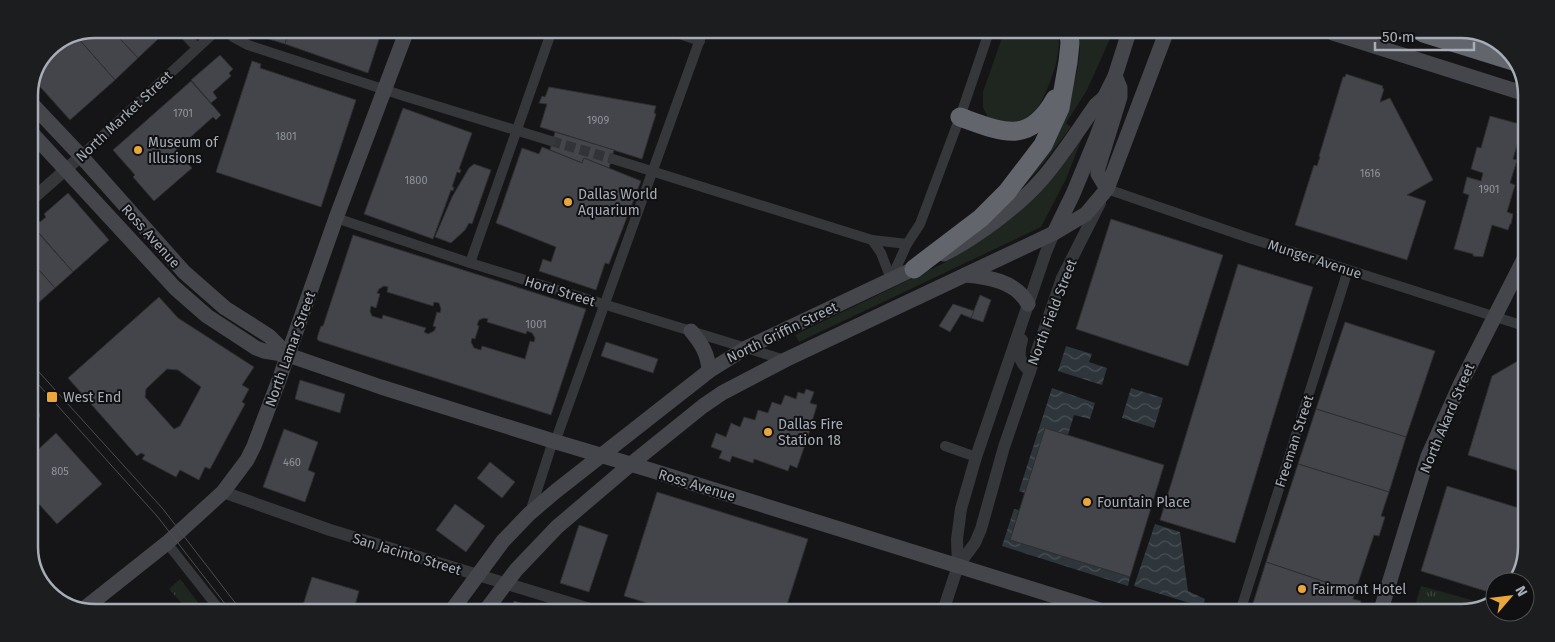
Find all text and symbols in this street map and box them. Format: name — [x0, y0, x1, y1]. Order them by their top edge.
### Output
scale bar — [1375, 20, 1474, 52]
text: 50 m — [1382, 28, 1415, 46]
street label: North Market Street — [73, 67, 177, 165]
house number: 1701 — [173, 107, 193, 120]
house number: 1909 — [587, 114, 609, 127]
house number: 1801 — [275, 130, 297, 143]
place label: Museum of Illusions — [148, 134, 219, 167]
marker: Museum of Illusions — [132, 144, 144, 156]
house number: 1616 — [1360, 167, 1380, 180]
house number: 1800 — [404, 174, 428, 187]
house number: 1901 — [1478, 183, 1500, 196]
place label: Dallas World Aquarium — [578, 186, 658, 219]
marker: Dallas World Aquarium — [562, 196, 574, 208]
street label: Ross Avenue — [118, 201, 184, 272]
street label: Munger Avenue — [1266, 236, 1364, 283]
street label: North Field Street — [1024, 256, 1081, 368]
street label: Hord Street — [523, 273, 598, 311]
street label: North Lamar Street — [262, 288, 320, 409]
street label: North Griffin Street — [724, 298, 841, 367]
house number: 1001 — [525, 318, 547, 331]
street label: North Akard Street — [1417, 360, 1479, 476]
place label: West End — [63, 389, 121, 406]
marker: West End — [45, 390, 59, 404]
street label: Freeman Street — [1272, 392, 1318, 489]
place label: Dallas Fire Station 18 — [778, 416, 843, 449]
marker: Dallas Fire Station 18 — [762, 426, 774, 438]
house number: 460 — [283, 456, 301, 469]
house number: 805 — [51, 465, 69, 478]
street label: Ross Avenue — [656, 466, 737, 505]
place label: Fountain Place — [1097, 494, 1190, 511]
marker: Fountain Place — [1081, 496, 1093, 508]
street label: San Jacinto Street — [351, 530, 464, 579]
north arrow — [1485, 572, 1535, 622]
place label: Fairmont Hotel — [1312, 581, 1406, 598]
marker: Fairmont Hotel — [1296, 583, 1308, 595]
text: N — [1511, 583, 1531, 599]

